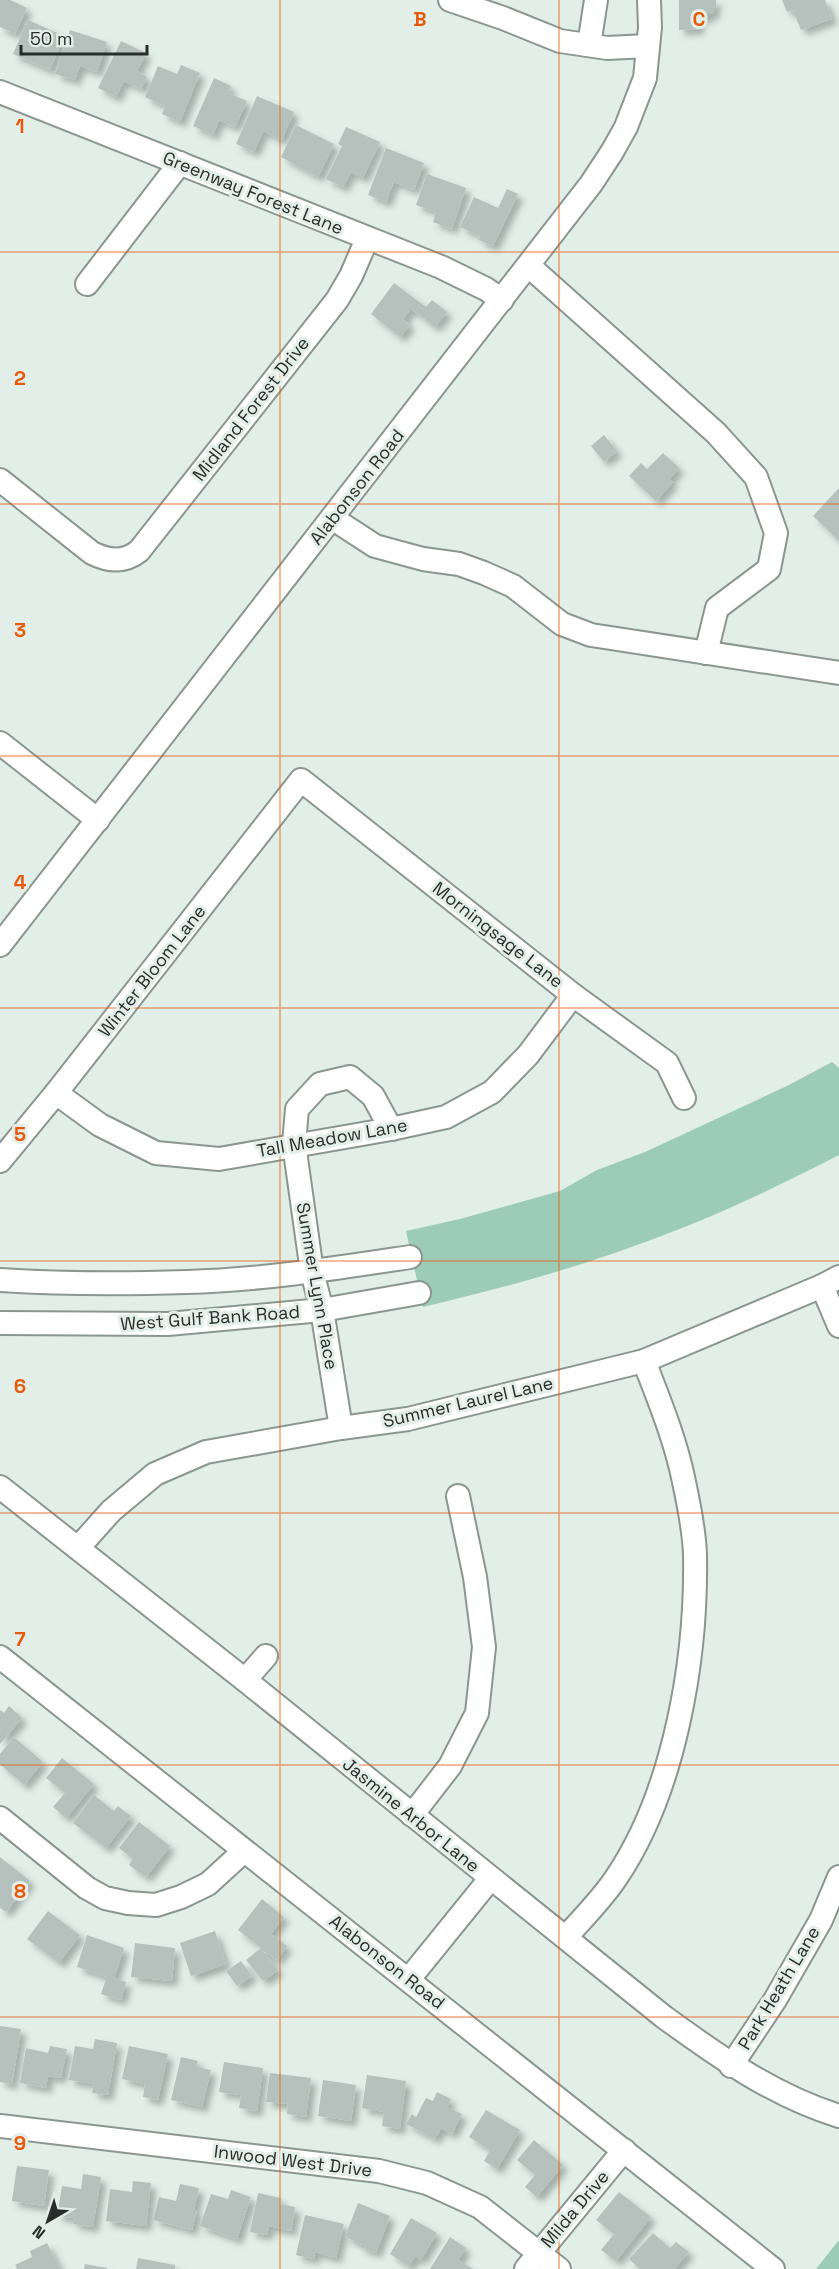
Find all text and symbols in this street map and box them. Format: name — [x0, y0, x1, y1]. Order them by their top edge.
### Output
text: B — [413, 6, 427, 32]
text: C — [693, 6, 706, 32]
scale bar — [21, 18, 147, 56]
text: 50 m — [30, 27, 72, 50]
text: 1 — [15, 113, 25, 139]
street label: Greenway Forest Lane — [160, 146, 347, 239]
street label: Midland Forest Drive — [187, 332, 314, 485]
text: 2 — [14, 365, 26, 391]
street label: Alabonson Road — [304, 424, 409, 549]
text: 3 — [14, 617, 26, 643]
text: 4 — [14, 869, 27, 895]
street label: Morningsage Lane — [428, 876, 568, 993]
street label: Winter Bloom Lane — [93, 900, 210, 1041]
street label: Tall Meadow Lane — [255, 1113, 409, 1162]
text: 5 — [14, 1121, 26, 1147]
street label: Summer Lynn Place — [291, 1201, 344, 1371]
street label: West Gulf Bank Road — [119, 1300, 301, 1335]
street label: Summer Laurel Lane — [380, 1371, 555, 1432]
text: 6 — [14, 1373, 26, 1399]
text: 7 — [14, 1626, 26, 1652]
street label: Jasmine Arbor Lane — [338, 1752, 485, 1877]
text: 8 — [14, 1878, 26, 1904]
street label: Alabonson Road — [325, 1909, 450, 2014]
street label: Park Heath Lane — [733, 1922, 825, 2054]
text: 9 — [14, 2130, 26, 2156]
street label: Inwood West Drive — [213, 2139, 374, 2182]
street label: Milda Drive — [536, 2165, 614, 2252]
north arrow — [18, 2191, 78, 2251]
text: N — [28, 2221, 50, 2244]

